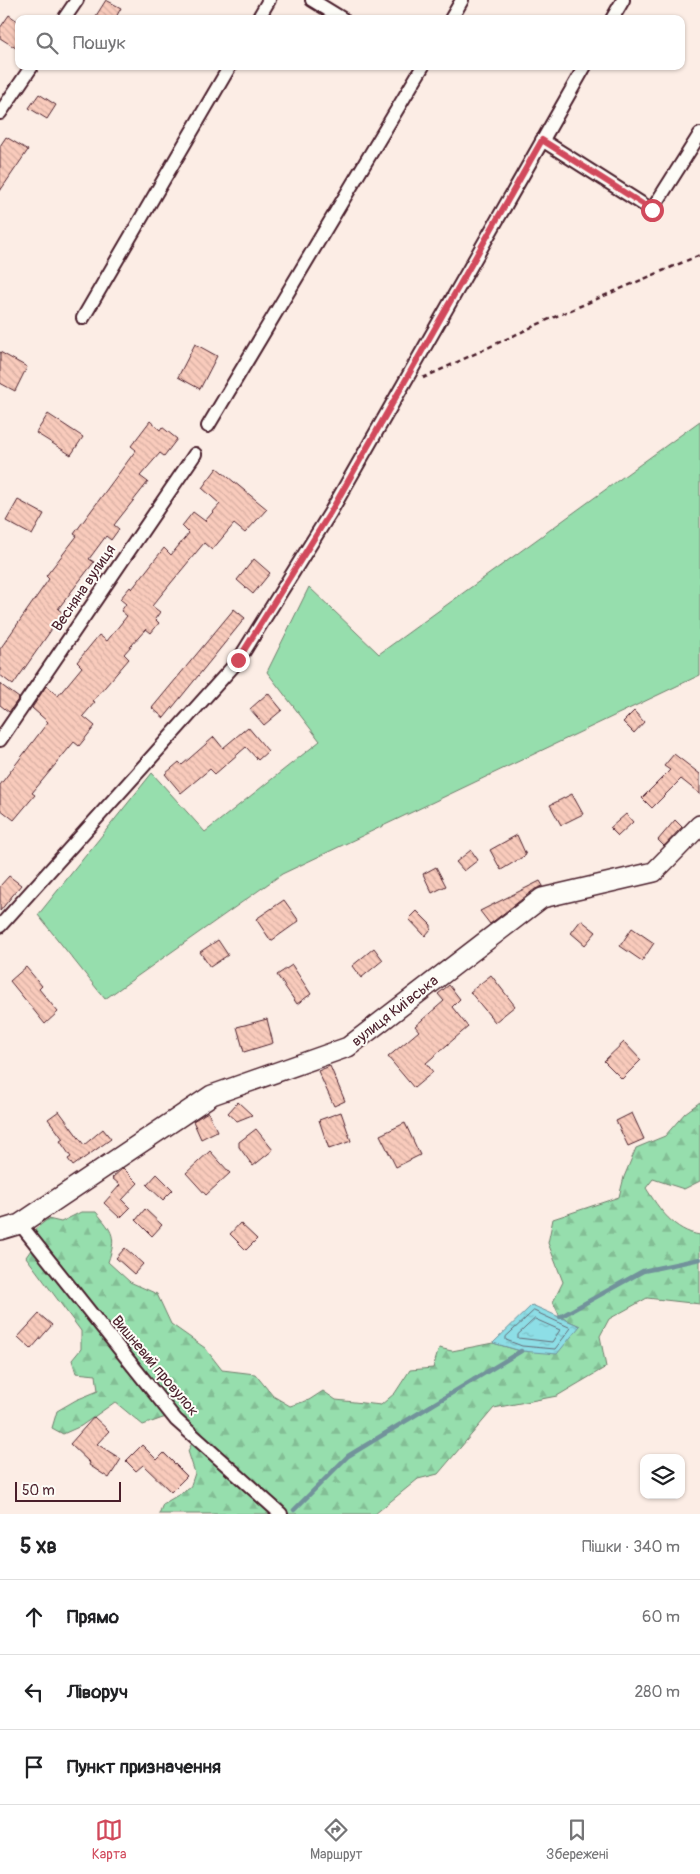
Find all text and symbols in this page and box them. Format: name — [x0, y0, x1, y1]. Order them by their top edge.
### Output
search box — [15, 15, 685, 70]
icon: search — [33, 29, 61, 57]
text: Пошук — [73, 31, 126, 55]
route start — [641, 199, 664, 222]
street label: Весняна вулиця — [48, 541, 120, 635]
route end — [227, 649, 250, 672]
street label: вулиця Київська — [348, 971, 442, 1051]
street label: Вишневий провулок — [107, 1312, 203, 1420]
map controls — [640, 1454, 685, 1499]
button: layers — [640, 1454, 685, 1499]
scale bar — [15, 1479, 121, 1502]
text: 50 m — [22, 1482, 55, 1499]
text: 5 хв — [20, 1533, 57, 1560]
text: Пішки · 340 m — [582, 1537, 680, 1557]
icon: ahead — [20, 1603, 48, 1631]
text: Прямо — [67, 1605, 119, 1629]
text: 60 m — [642, 1607, 680, 1627]
icon: left — [20, 1678, 48, 1706]
text: Ліворуч — [67, 1680, 128, 1704]
text: 280 m — [634, 1682, 680, 1702]
icon: arrive — [20, 1753, 48, 1781]
text: Пункт призначення — [67, 1755, 221, 1779]
tab: Карта — [92, 1816, 126, 1863]
tab: Маршрут — [310, 1816, 363, 1863]
tab: Збережені — [546, 1816, 608, 1863]

